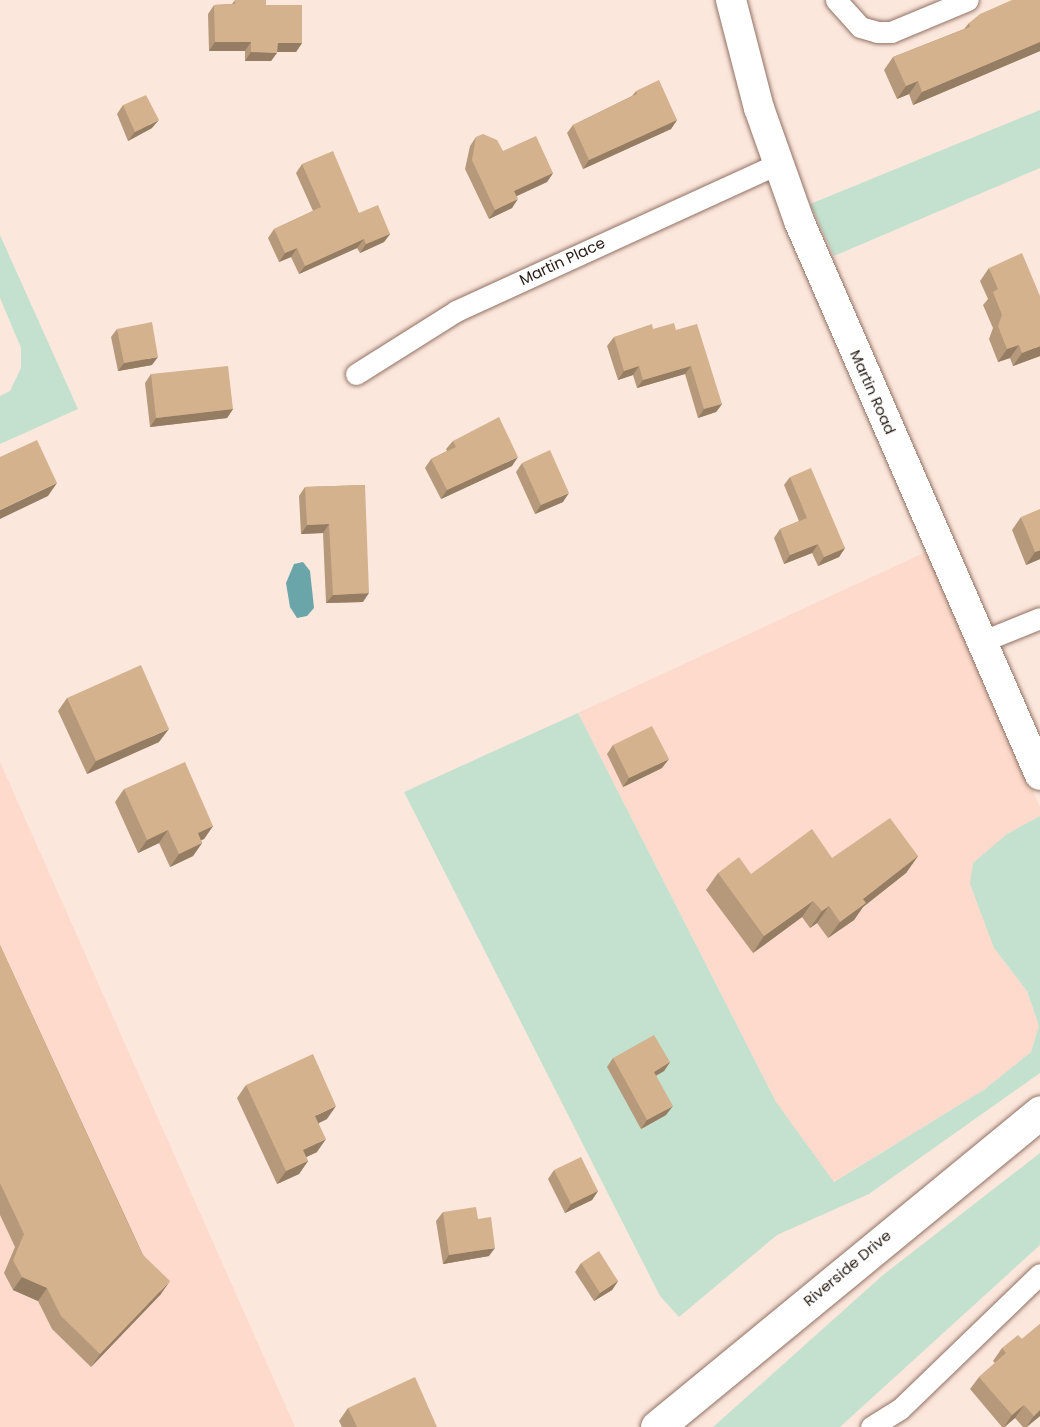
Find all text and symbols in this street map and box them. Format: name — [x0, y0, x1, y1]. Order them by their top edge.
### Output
street label: Martin Place — [516, 233, 608, 289]
street label: Martin Road — [846, 347, 900, 437]
street label: Riverside Drive — [800, 1226, 894, 1310]

